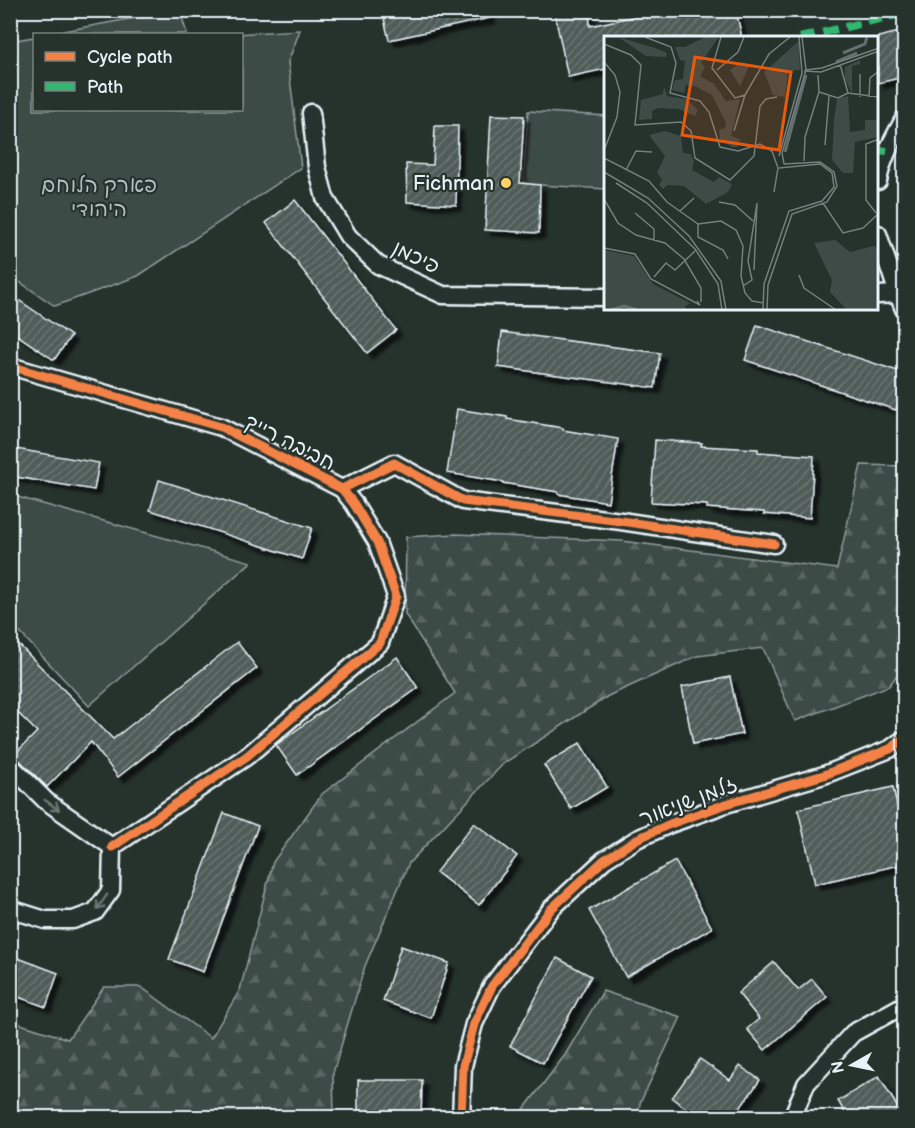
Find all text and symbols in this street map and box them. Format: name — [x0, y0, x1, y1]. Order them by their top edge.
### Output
legend — [33, 33, 243, 111]
inset map — [604, 36, 879, 310]
text: Cycle path — [87, 47, 173, 68]
text: Path — [87, 77, 123, 98]
place label: Fichman — [413, 171, 494, 196]
park label: פארק הלוחם היהודי — [41, 173, 157, 222]
marker: Fichman — [499, 176, 513, 190]
street label: פיכמן — [388, 235, 444, 280]
street label: חביבה רייך — [240, 409, 339, 476]
street label: זלמן שניאור — [636, 771, 741, 832]
one-way arrow — [44, 799, 60, 812]
one-way arrow — [96, 894, 108, 910]
north arrow — [822, 1035, 882, 1095]
text: N — [828, 1060, 849, 1075]

